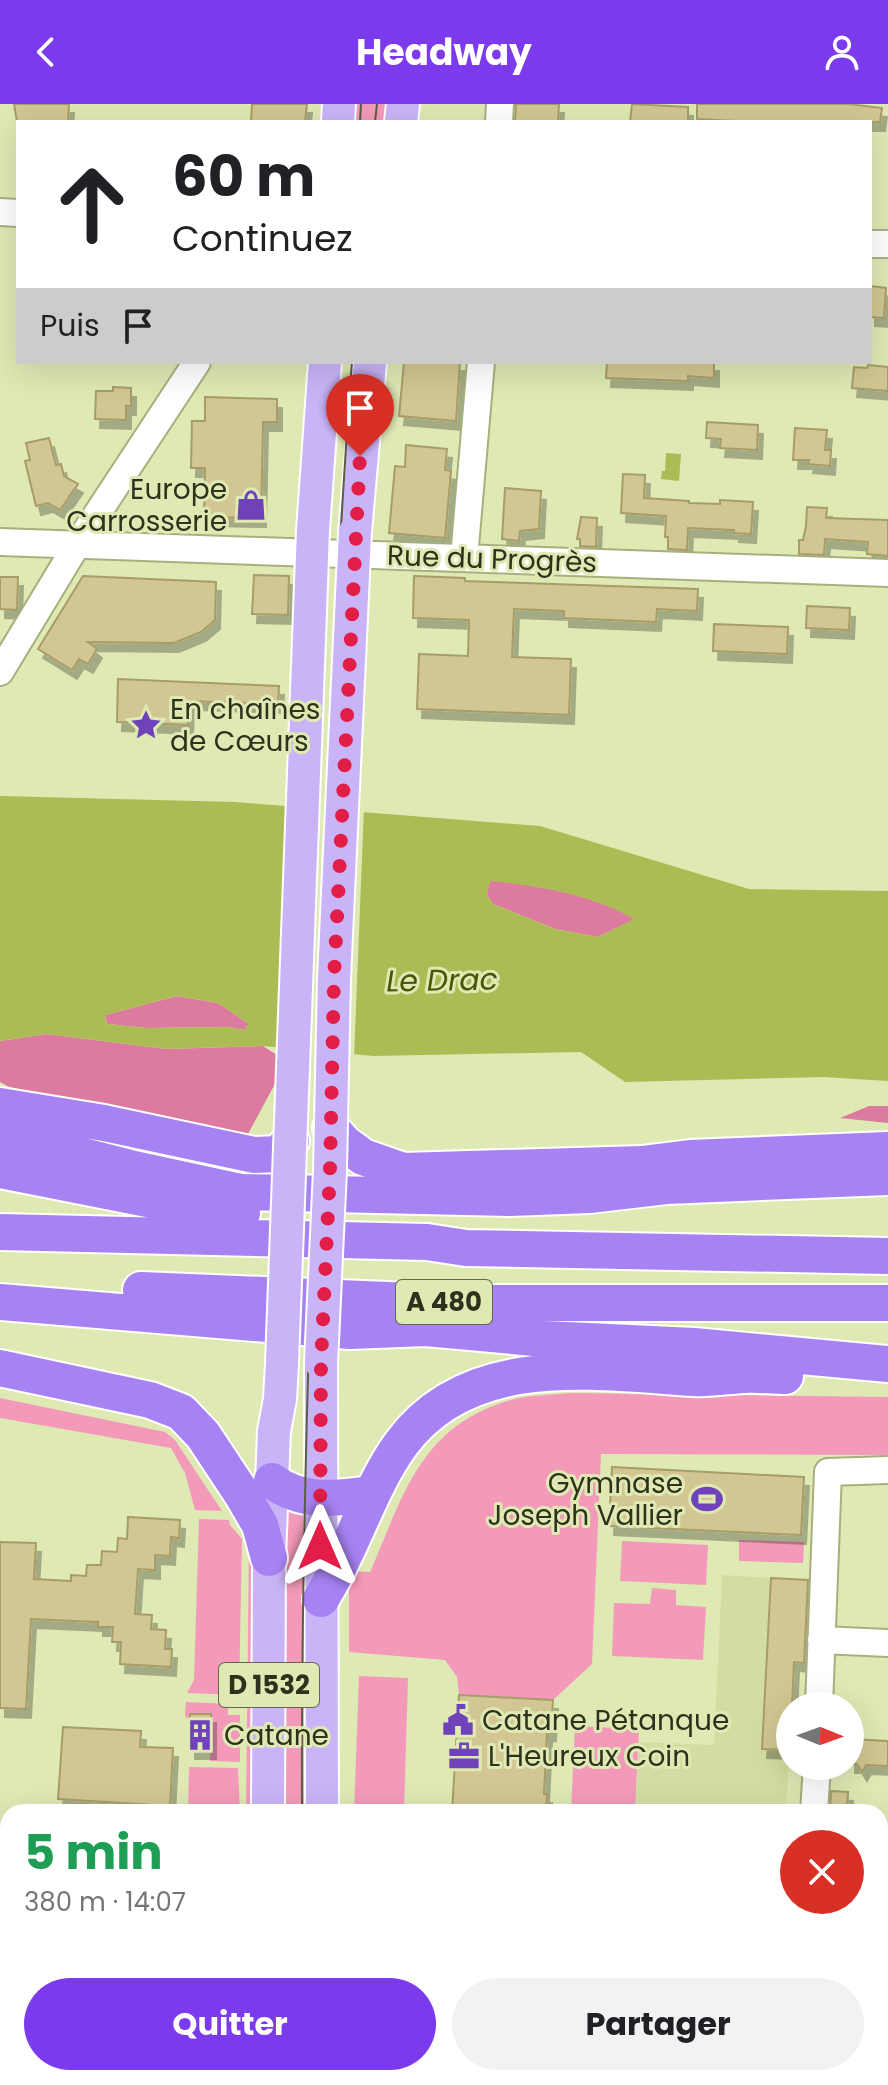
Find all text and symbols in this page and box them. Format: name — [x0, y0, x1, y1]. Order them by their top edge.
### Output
text: Headway — [356, 27, 532, 78]
icon: back — [24, 30, 68, 74]
icon: person — [820, 30, 864, 74]
text: 60 m — [172, 137, 315, 216]
icon: ahead — [40, 152, 144, 256]
text: Continuez — [172, 213, 353, 264]
text: Puis — [40, 304, 100, 347]
icon: arrive — [116, 304, 160, 348]
pin — [326, 374, 394, 456]
icon: arrive — [338, 386, 382, 430]
place label: Europe Carrosserie — [66, 470, 227, 541]
shop icon: Europe Carrosserie — [234, 488, 268, 522]
street label: Rue du Progrès — [386, 536, 598, 582]
place label: En chaînes de Cœurs — [170, 690, 320, 761]
place icon: En chaînes de Cœurs — [129, 708, 163, 742]
water label: Le Drac — [386, 958, 498, 1002]
road number: A 480 — [396, 1280, 492, 1324]
place label: Gymnase Joseph Vallier — [488, 1464, 683, 1535]
sports icon: Gymnase Joseph Vallier — [690, 1482, 724, 1516]
position arrow — [278, 1504, 362, 1588]
road number: D 1532 — [219, 1663, 319, 1707]
north arrow — [776, 1692, 864, 1780]
map controls — [776, 1692, 864, 1780]
place label: Catane Pétanque — [482, 1701, 729, 1740]
public building icon: Catane Pétanque — [441, 1703, 475, 1737]
place label: Catane — [224, 1716, 329, 1755]
building icon: Catane — [183, 1718, 217, 1752]
place label: L'Heureux Coin — [488, 1737, 690, 1776]
office icon: L'Heureux Coin — [447, 1739, 481, 1773]
text: 5 min — [24, 1819, 163, 1886]
button: close — [780, 1830, 864, 1914]
text: 380 m · 14:07 — [24, 1884, 186, 1920]
button: Quitter — [24, 1978, 436, 2070]
button: Partager — [452, 1978, 864, 2070]

